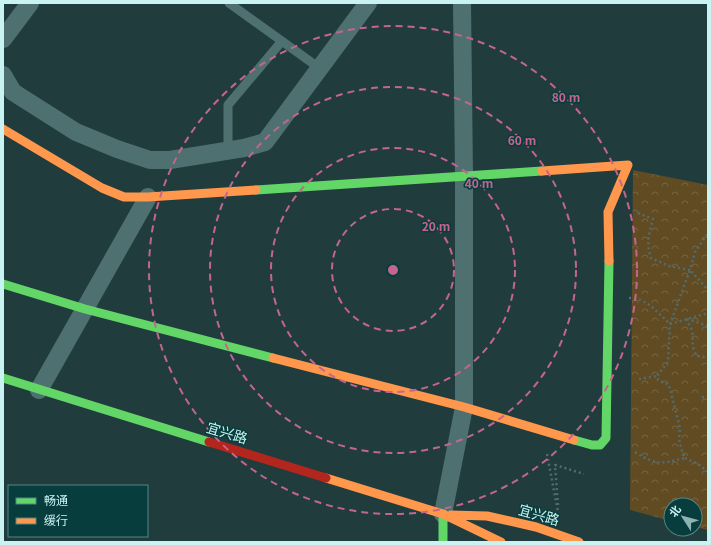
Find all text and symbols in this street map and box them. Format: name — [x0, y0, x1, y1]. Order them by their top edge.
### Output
text: 80 m — [552, 88, 580, 105]
text: 60 m — [508, 131, 536, 148]
text: 40 m — [465, 174, 493, 191]
text: 20 m — [422, 217, 450, 234]
centre of rings — [386, 263, 400, 277]
street label: 宜兴路 — [204, 416, 250, 448]
legend — [8, 485, 148, 537]
text: 畅通 — [44, 491, 68, 508]
north arrow — [663, 497, 703, 537]
street label: 宜兴路 — [516, 499, 562, 529]
text: 北 — [664, 501, 684, 520]
text: 缓行 — [44, 511, 68, 528]

